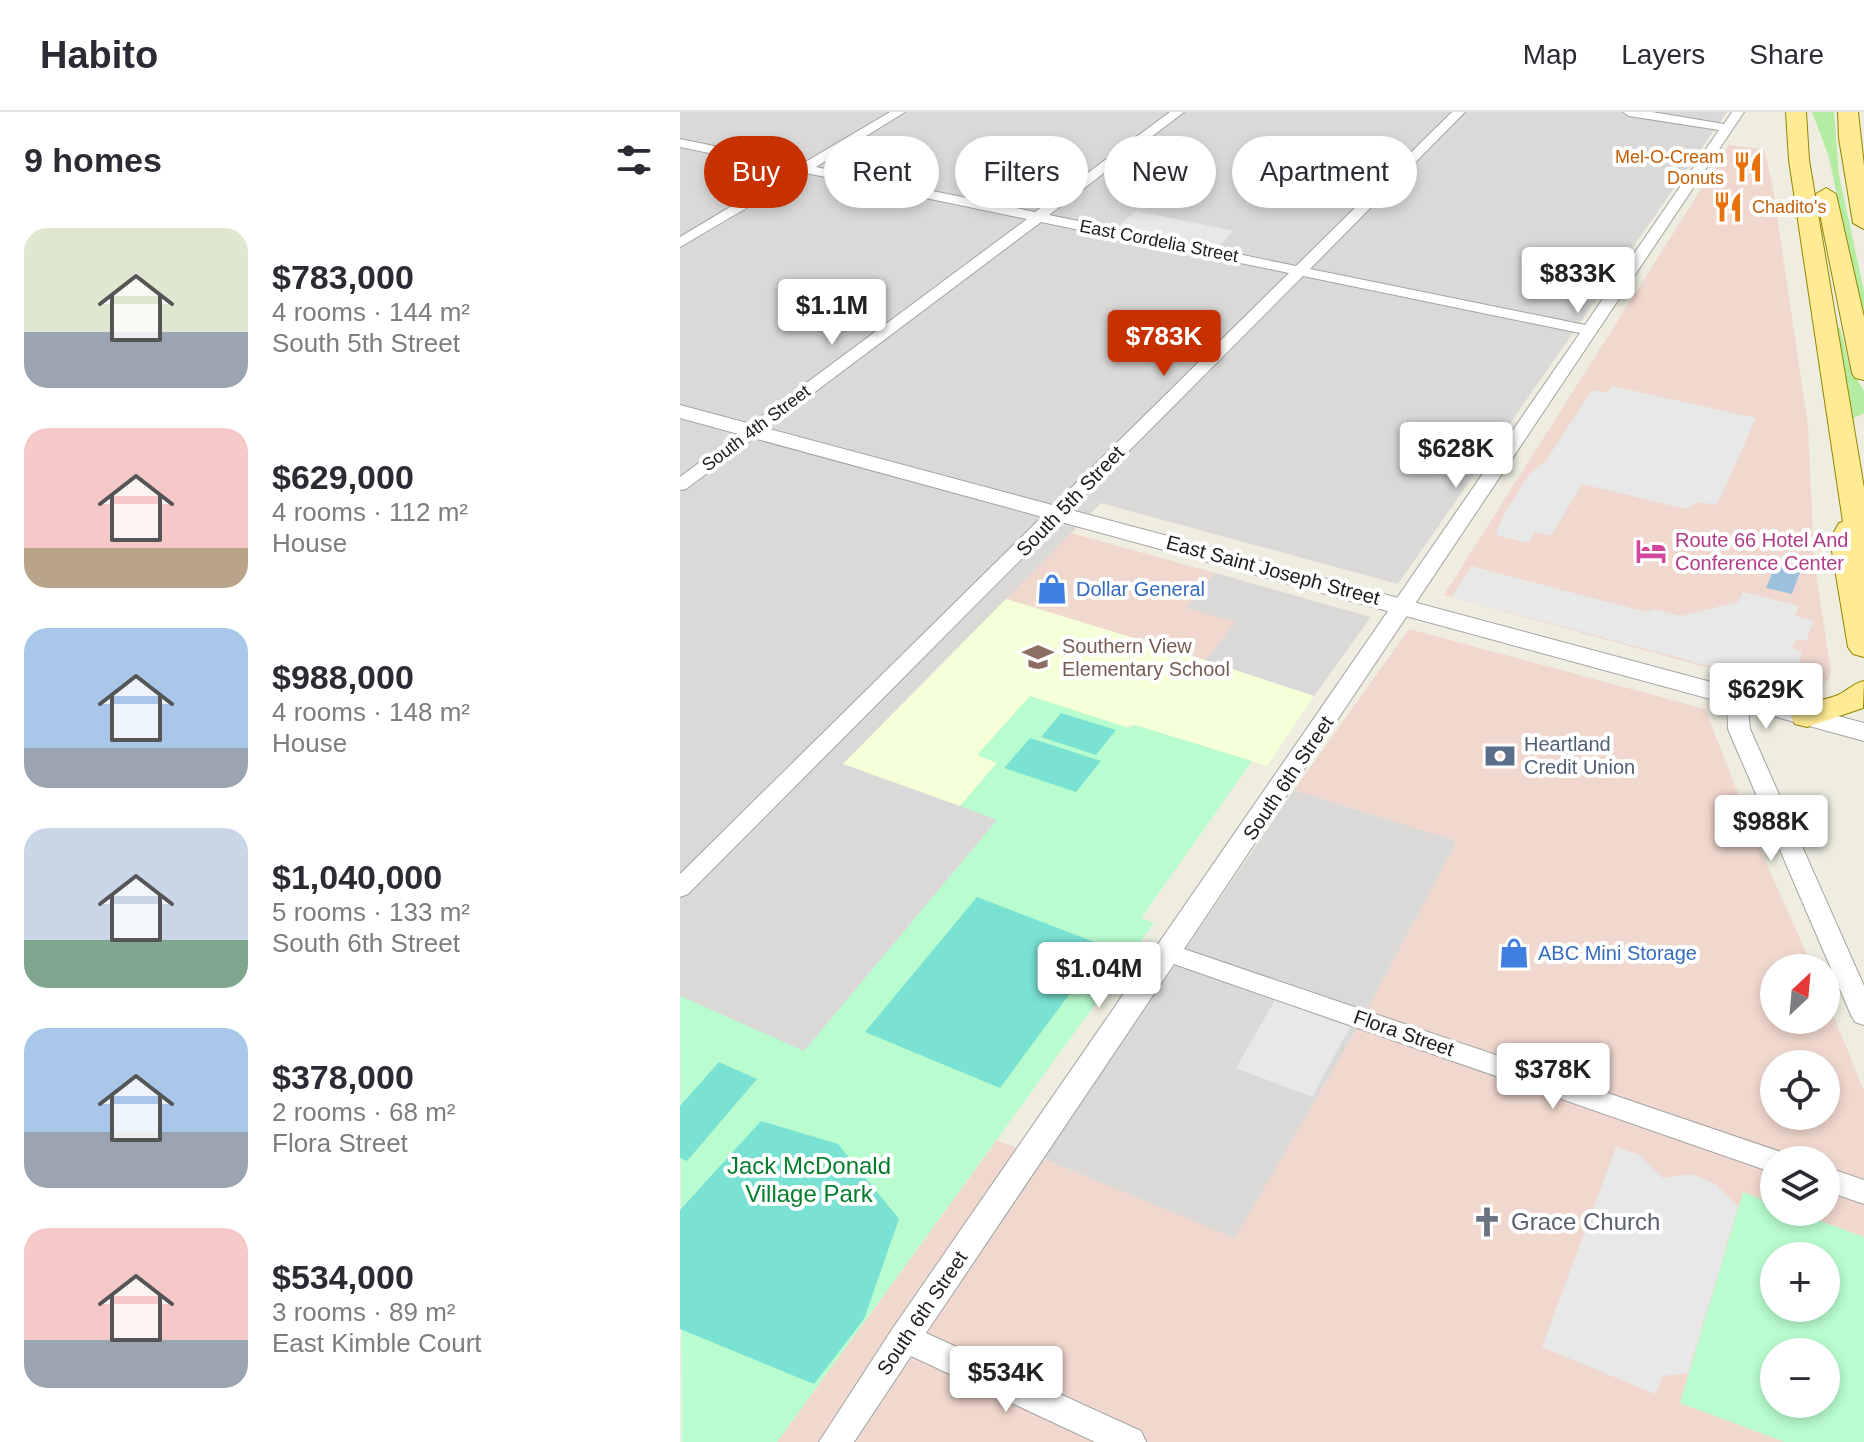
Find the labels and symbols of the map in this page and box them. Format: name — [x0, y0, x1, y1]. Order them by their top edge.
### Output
place label: Mel-O-Cream Donuts — [1615, 147, 1724, 188]
restaurant icon: Mel-O-Cream Donuts — [1731, 150, 1765, 184]
restaurant icon: Chadito's — [1711, 190, 1745, 224]
place label: Chadito's — [1752, 197, 1826, 217]
street label: East Cordelia Street — [1078, 216, 1240, 266]
pin: $833K — [1522, 247, 1634, 315]
pin: $1.1M — [776, 279, 888, 347]
pin: $783K — [1108, 310, 1220, 378]
street label: South 4th Street — [698, 381, 814, 475]
pin: $628K — [1400, 422, 1512, 490]
street label: South 5th Street — [1012, 441, 1128, 561]
place label: Route 66 Hotel And Conference Center — [1675, 529, 1848, 574]
street label: East Saint Joseph Street — [1164, 531, 1383, 609]
hotel icon: Route 66 Hotel And Conference Center — [1634, 534, 1668, 568]
shop icon: Dollar General — [1035, 572, 1069, 606]
place label: Dollar General — [1076, 578, 1205, 600]
place label: Southern View Elementary School — [1062, 635, 1230, 680]
school or university icon: Southern View Elementary School — [1021, 640, 1055, 674]
pin: $629K — [1710, 663, 1822, 731]
street label: South 6th Street — [1238, 712, 1338, 844]
place label: Heartland Credit Union — [1524, 733, 1635, 778]
bank icon: Heartland Credit Union — [1483, 739, 1517, 773]
pin: $988K — [1715, 795, 1827, 863]
shop icon: ABC Mini Storage — [1497, 936, 1531, 970]
pin: $1.04M — [1034, 942, 1164, 1010]
place label: ABC Mini Storage — [1538, 942, 1697, 964]
north arrow — [1760, 954, 1840, 1034]
street label: Flora Street — [1351, 1006, 1457, 1061]
pin: $378K — [1497, 1043, 1609, 1111]
park label: Jack McDonald Village Park — [727, 1152, 891, 1207]
church icon: Grace Church — [1470, 1205, 1504, 1239]
place label: Grace Church — [1511, 1208, 1660, 1235]
street label: South 6th Street — [872, 1247, 972, 1379]
pin: $534K — [950, 1346, 1062, 1414]

